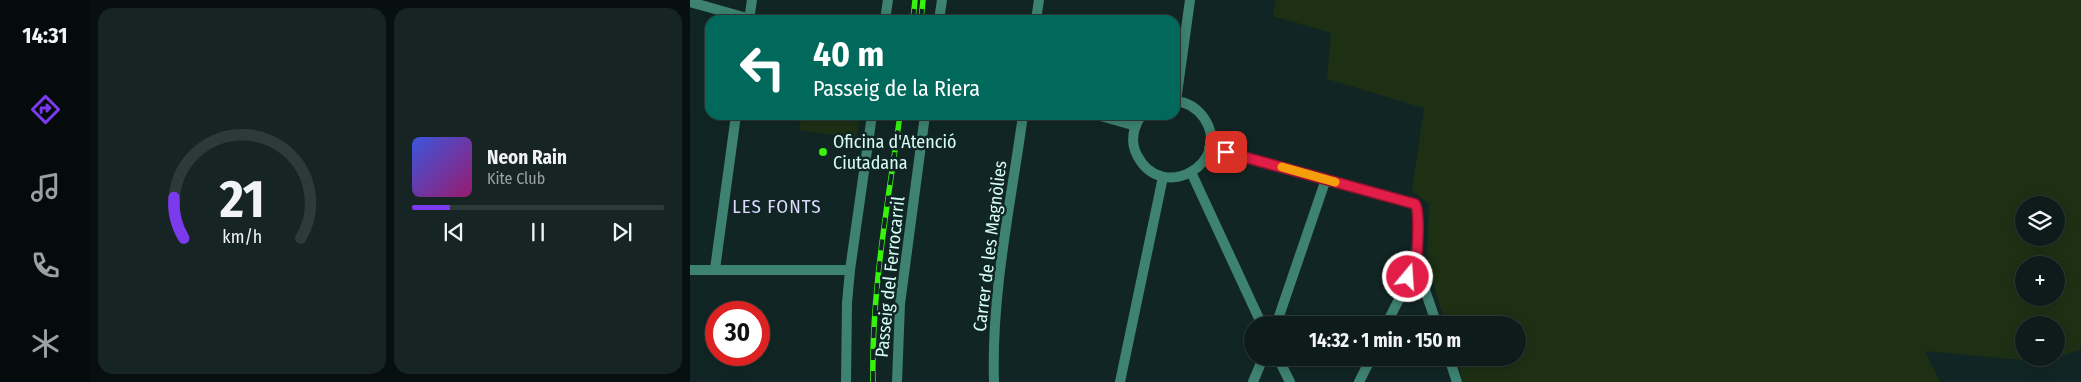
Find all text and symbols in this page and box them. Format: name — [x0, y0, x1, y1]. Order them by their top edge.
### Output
text: 14:31 — [22, 22, 68, 49]
text: 40 m — [813, 33, 884, 75]
icon: left — [730, 35, 795, 100]
text: Passeig de la Riera — [813, 75, 980, 102]
icon: directions — [28, 92, 63, 127]
place label: Oficina d'Atenció Ciutadana — [833, 131, 956, 174]
pin — [1205, 131, 1247, 173]
icon: arrive — [1212, 138, 1240, 166]
text: Neon Rain — [487, 146, 567, 169]
marker: Oficina d'Atenció Ciutadana — [817, 146, 829, 158]
street label: Carrer de les Magnòlies — [969, 159, 1011, 333]
text: 21 — [218, 168, 265, 231]
text: Kite Club — [487, 169, 545, 188]
icon: music — [28, 170, 63, 205]
district label: LES FONTS — [732, 195, 822, 218]
street label: Passeig del Ferrocarril — [871, 195, 909, 359]
map controls — [2015, 196, 2065, 366]
button: layers — [2015, 196, 2065, 246]
icon: previous — [440, 218, 468, 246]
icon: pause — [524, 218, 552, 246]
icon: next — [608, 218, 636, 246]
text: km/h — [222, 226, 262, 248]
icon: phone — [28, 248, 63, 283]
position arrow — [1381, 250, 1433, 302]
button: + — [2015, 256, 2065, 306]
speed limit sign: 30 — [705, 301, 770, 366]
button: − — [2015, 316, 2065, 366]
icon: climate — [28, 326, 63, 361]
text: 14:32 · 1 min · 150 m — [1309, 329, 1461, 352]

